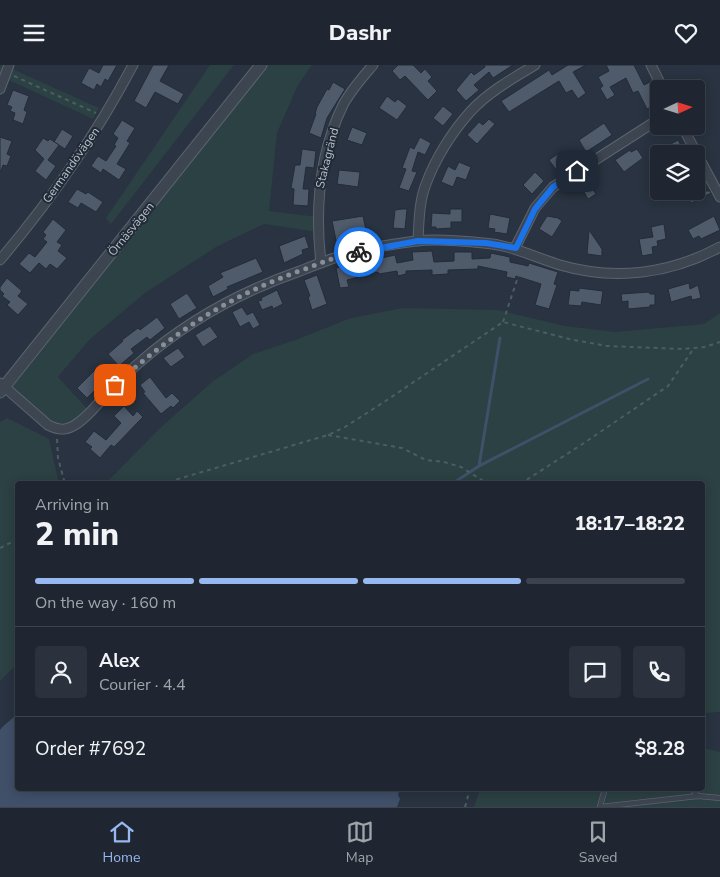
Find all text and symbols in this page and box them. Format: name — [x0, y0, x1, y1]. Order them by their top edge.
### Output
text: Dashr — [329, 18, 391, 48]
icon: menu — [20, 19, 48, 47]
icon: heart — [672, 19, 700, 47]
north arrow — [650, 80, 705, 135]
map controls — [650, 80, 705, 200]
street label: Germandövägen — [39, 124, 103, 206]
street label: Stakagränd — [312, 126, 342, 190]
button: layers — [650, 145, 705, 200]
pin — [556, 150, 598, 192]
icon: home — [563, 157, 591, 185]
street label: Örnäsvägen — [104, 199, 158, 259]
courier — [334, 227, 384, 277]
icon: bike — [345, 238, 373, 266]
pin — [94, 364, 136, 406]
icon: bag — [101, 371, 129, 399]
text: Arriving in — [35, 494, 109, 516]
text: 18:17–18:22 — [574, 511, 685, 537]
text: 2 min — [35, 513, 119, 556]
text: On the way · 160 m — [35, 592, 176, 614]
button: person — [35, 646, 87, 698]
button: chat — [569, 646, 621, 698]
button: phone — [633, 646, 685, 698]
text: Alex — [99, 648, 140, 674]
text: Courier · 4.4 — [99, 674, 185, 696]
text: Order #7692 — [35, 736, 146, 762]
text: $8.28 — [635, 736, 685, 762]
tab: Home — [103, 818, 140, 867]
tab: Map — [346, 818, 374, 867]
tab: Saved — [579, 818, 617, 867]

